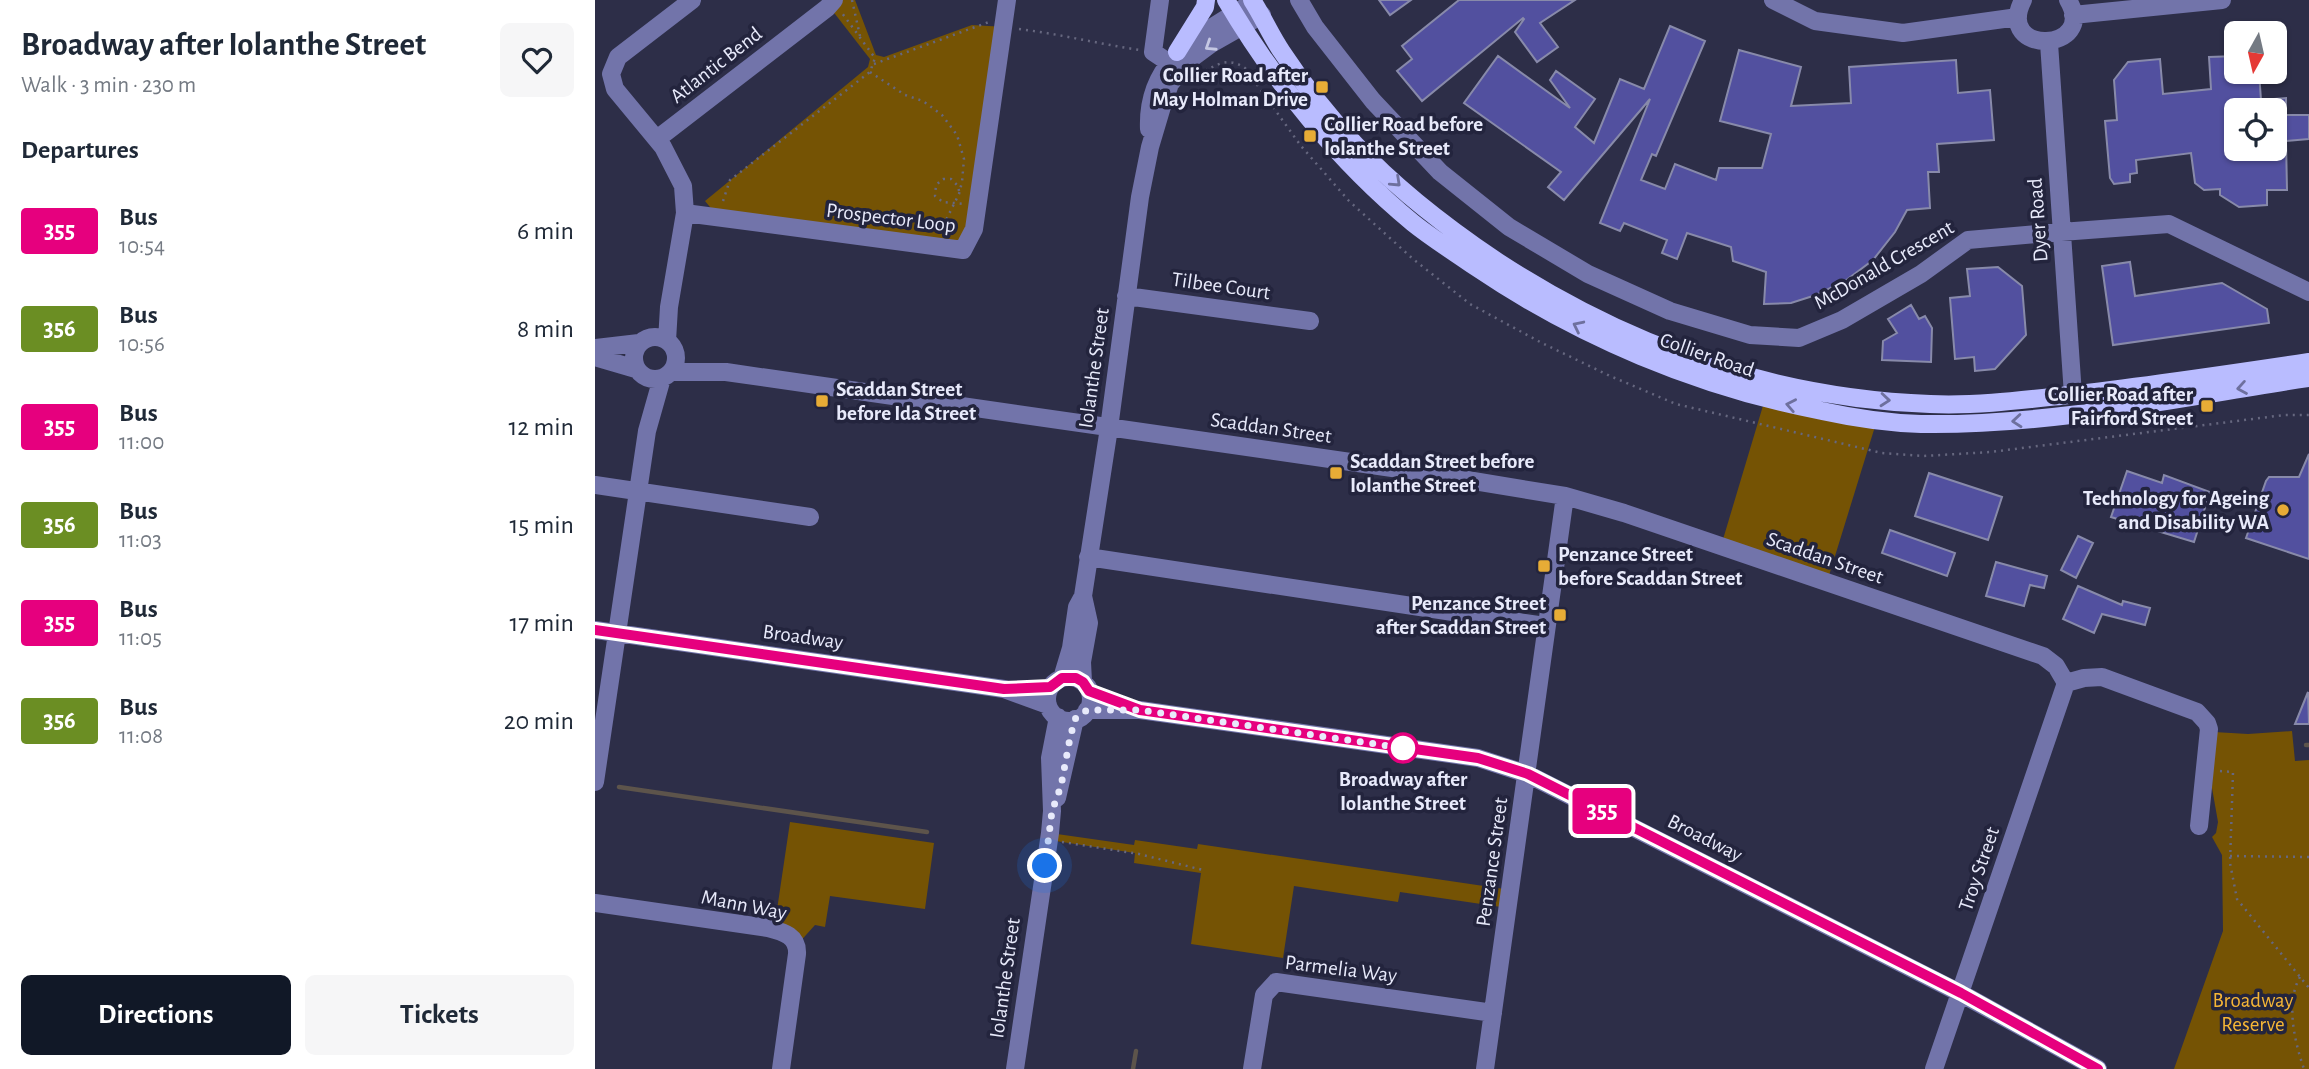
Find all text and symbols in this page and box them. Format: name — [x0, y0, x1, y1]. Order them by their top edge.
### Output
north arrow — [2224, 21, 2287, 84]
map controls — [2224, 21, 2287, 161]
button: heart — [500, 23, 574, 97]
street label: Atlantic Bend — [666, 23, 766, 107]
text: Broadway after Iolanthe Street — [21, 29, 426, 62]
one-way arrow — [1205, 38, 1218, 50]
place label: Collier Road after May Holman Drive — [1152, 65, 1309, 110]
text: Walk · 3 min · 230 m — [21, 74, 196, 97]
marker: Collier Road after May Holman Drive — [1314, 79, 1330, 95]
button: locate — [2224, 98, 2287, 161]
place label: Collier Road before Iolanthe Street — [1324, 114, 1483, 159]
marker: Collier Road before Iolanthe Street — [1302, 128, 1318, 144]
text: Departures — [21, 137, 139, 163]
one-way arrow — [1388, 174, 1401, 187]
street label: Dyer Road — [2025, 177, 2051, 263]
street label: Prospector Loop — [825, 200, 957, 236]
text: Bus — [119, 204, 158, 230]
street label: McDonald Crescent — [1811, 216, 1958, 313]
text: 6 min — [517, 218, 574, 244]
text: 355 — [44, 219, 75, 243]
text: 10:54 — [119, 235, 165, 258]
street label: Tilbee Court — [1171, 269, 1272, 303]
text: Bus — [119, 302, 158, 328]
street label: Iolanthe Street — [1075, 306, 1113, 429]
text: 8 min — [517, 316, 574, 342]
text: 356 — [43, 317, 76, 341]
one-way arrow — [1573, 321, 1585, 335]
street label: Collier Road — [1657, 329, 1757, 381]
text: 10:56 — [119, 333, 165, 356]
place label: Scaddan Street before Ida Street — [836, 379, 976, 424]
one-way arrow — [2236, 380, 2248, 395]
place label: Collier Road after Fairford Street — [2048, 384, 2194, 429]
one-way arrow — [1880, 392, 1891, 407]
marker: Scaddan Street before Ida Street — [814, 393, 830, 409]
one-way arrow — [1785, 398, 1797, 413]
marker: Collier Road after Fairford Street — [2199, 398, 2215, 414]
text: Bus — [119, 400, 158, 426]
street label: Scaddan Street — [1209, 409, 1333, 447]
one-way arrow — [2011, 413, 2022, 428]
text: 12 min — [508, 414, 574, 440]
text: 355 — [44, 415, 75, 439]
text: 11:00 — [119, 431, 164, 454]
place label: Scaddan Street before Iolanthe Street — [1350, 451, 1535, 496]
marker: Scaddan Street before Iolanthe Street — [1328, 465, 1344, 481]
place label: Technology for Ageing and Disability WA — [2083, 488, 2269, 533]
text: Bus — [119, 498, 158, 524]
marker: Technology for Ageing and Disability WA — [2275, 502, 2291, 518]
text: 15 min — [509, 512, 574, 538]
text: 356 — [43, 513, 76, 537]
street label: Scaddan Street — [1764, 528, 1886, 588]
text: 11:03 — [119, 529, 162, 552]
place label: Penzance Street before Scaddan Street — [1558, 544, 1742, 589]
marker: Penzance Street before Scaddan Street — [1536, 558, 1552, 574]
place label: Penzance Street after Scaddan Street — [1376, 593, 1546, 638]
text: Bus — [119, 596, 158, 622]
marker: Penzance Street after Scaddan Street — [1552, 607, 1568, 623]
text: 17 min — [509, 610, 574, 636]
text: 355 — [44, 611, 75, 635]
street label: Broadway — [761, 621, 845, 653]
text: 11:05 — [119, 627, 162, 650]
text: Bus — [119, 694, 158, 720]
text: 20 min — [504, 708, 574, 734]
text: 356 — [43, 709, 76, 733]
text: 11:08 — [119, 725, 163, 748]
marker: Broadway after Iolanthe Street — [1388, 733, 1418, 763]
place label: Broadway after Iolanthe Street — [1339, 769, 1468, 814]
line badge: 355 — [1562, 788, 1642, 834]
street label: Penzance Street — [1473, 796, 1511, 928]
text: 355 — [1586, 799, 1618, 823]
street label: Broadway — [1664, 810, 1746, 866]
street label: Troy Street — [1955, 824, 2003, 914]
your location — [1027, 848, 1062, 883]
street label: Mann Way — [699, 886, 789, 924]
street label: Iolanthe Street — [986, 916, 1024, 1039]
street label: Parmelia Way — [1284, 952, 1398, 986]
button: Directions — [21, 975, 291, 1055]
button: Tickets — [305, 975, 574, 1055]
park label: Broadway Reserve — [2213, 990, 2293, 1035]

